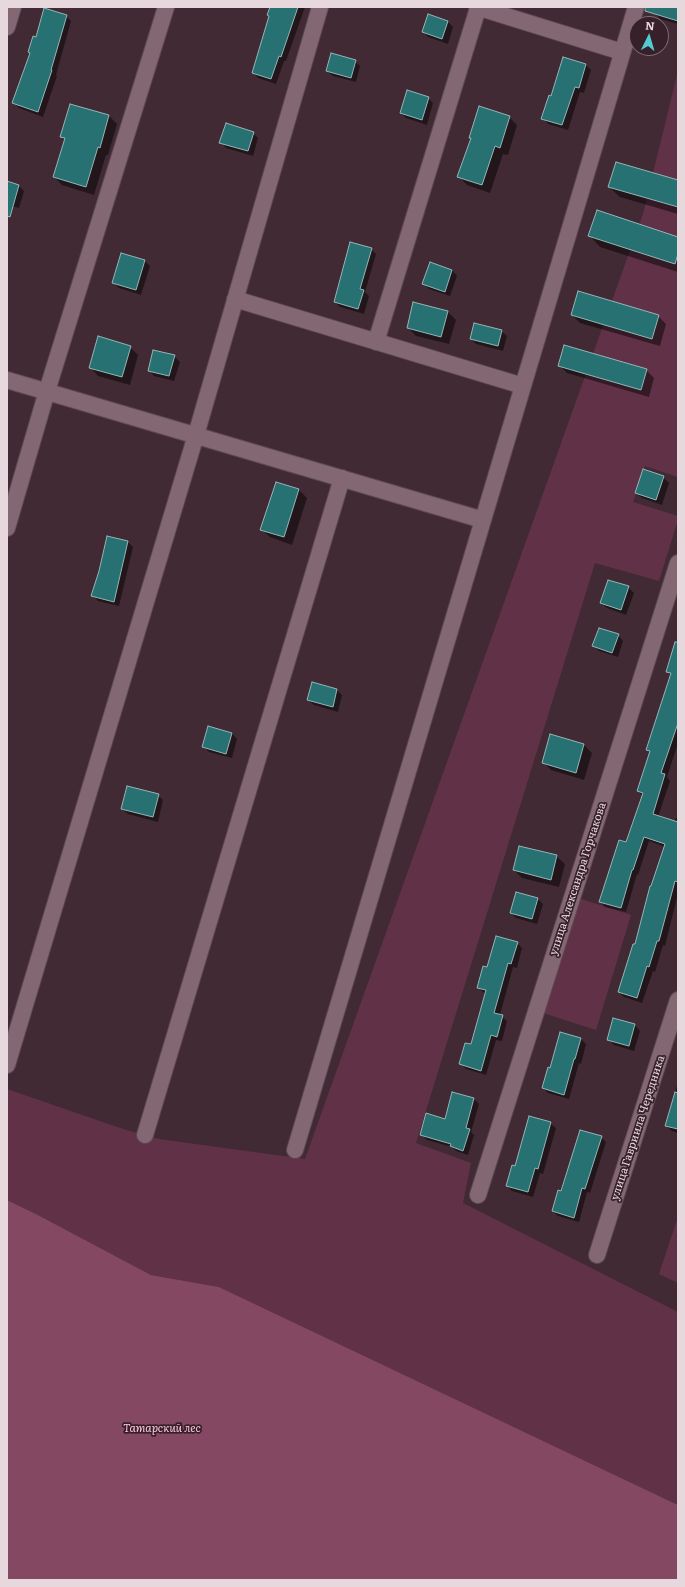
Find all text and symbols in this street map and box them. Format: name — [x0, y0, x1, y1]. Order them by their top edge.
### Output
north arrow — [629, 16, 669, 56]
text: N — [645, 17, 655, 33]
street label: улица Александра Горчакова — [547, 801, 609, 957]
street label: улица Гавриила Чередника — [608, 1054, 668, 1202]
park label: Татарский лес — [123, 1422, 201, 1436]

